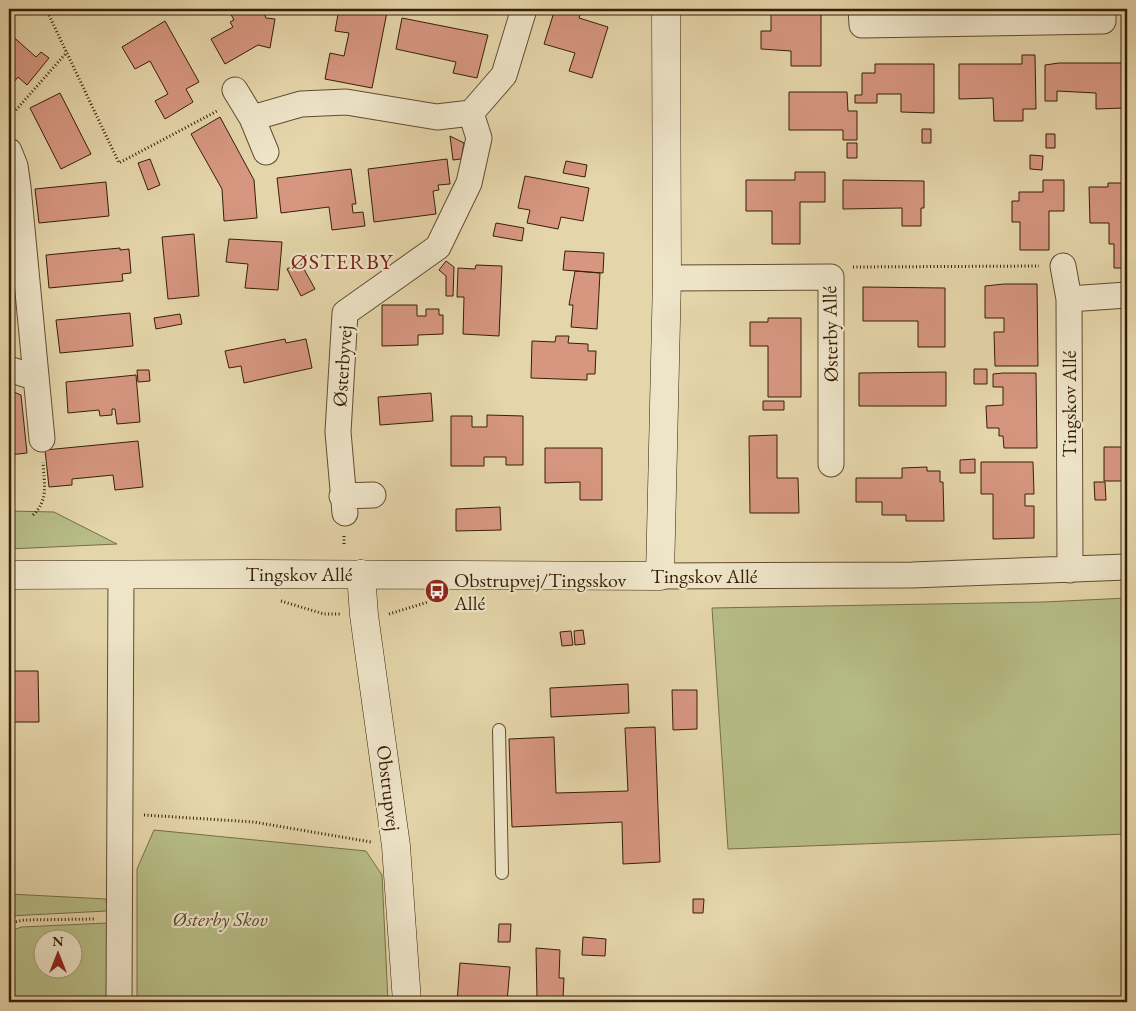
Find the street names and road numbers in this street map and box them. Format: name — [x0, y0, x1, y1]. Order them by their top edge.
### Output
street label: Østerby Allé — [816, 285, 844, 382]
street label: Østerbyvej — [326, 324, 358, 408]
street label: Tingskov Allé — [1056, 350, 1082, 458]
street label: Tingskov Allé — [246, 561, 353, 587]
street label: Tingskov Allé — [651, 563, 758, 589]
street label: Obstrupvej — [371, 744, 407, 832]

